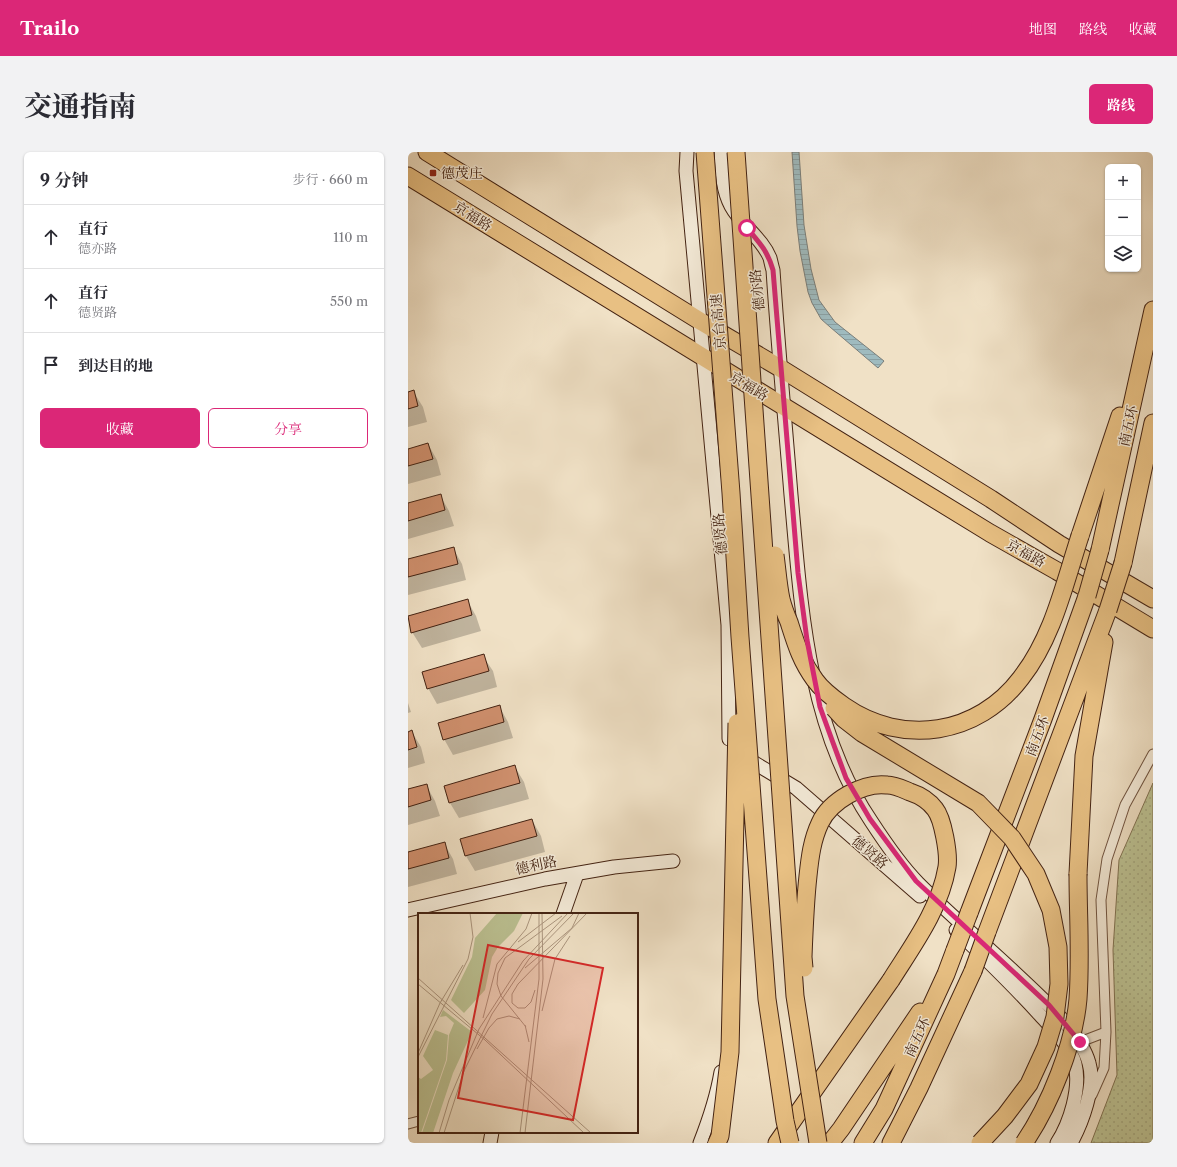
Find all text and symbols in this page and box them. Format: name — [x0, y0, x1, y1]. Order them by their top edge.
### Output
text: Trailo — [20, 17, 79, 40]
text: 地图 — [1029, 20, 1057, 38]
text: 路线 — [1079, 20, 1107, 38]
text: 收藏 — [1129, 20, 1157, 38]
button: 路线 — [1089, 84, 1153, 124]
text: 交通指南 — [24, 89, 136, 123]
place label: 德茂庄 — [441, 164, 483, 182]
map controls — [1105, 164, 1141, 272]
button: + — [1105, 164, 1141, 200]
marker: 德茂庄 — [428, 168, 438, 178]
text: 9 分钟 — [40, 170, 88, 190]
text: 步行 · 660 m — [292, 171, 368, 187]
street label: 京福路 — [450, 197, 496, 235]
button: − — [1105, 200, 1141, 236]
text: 直行 — [78, 219, 108, 238]
route start — [738, 219, 756, 237]
icon: ahead — [40, 226, 62, 248]
text: 110 m — [333, 229, 368, 245]
button: layers — [1105, 236, 1141, 272]
text: 德亦路 — [78, 240, 117, 256]
street label: 德亦路 — [746, 268, 768, 312]
text: 直行 — [78, 283, 108, 302]
icon: ahead — [40, 290, 62, 312]
text: 550 m — [330, 293, 368, 309]
street label: 京台高速 — [707, 293, 729, 351]
text: 德贤路 — [78, 304, 117, 320]
icon: arrive — [40, 354, 62, 376]
text: 到达目的地 — [78, 356, 153, 375]
street label: 京福路 — [726, 367, 772, 405]
street label: 南五环 — [1115, 404, 1141, 448]
button: 收藏 — [40, 408, 200, 448]
button: 分享 — [208, 408, 368, 448]
street label: 德贤路 — [709, 512, 731, 556]
street label: 京福路 — [1003, 535, 1049, 571]
street label: 南五环 — [1021, 713, 1053, 759]
street label: 德贤路 — [848, 831, 892, 873]
street label: 德利路 — [514, 852, 558, 878]
inset map — [418, 913, 638, 1133]
street label: 南五环 — [900, 1014, 934, 1060]
route end — [1071, 1033, 1089, 1051]

